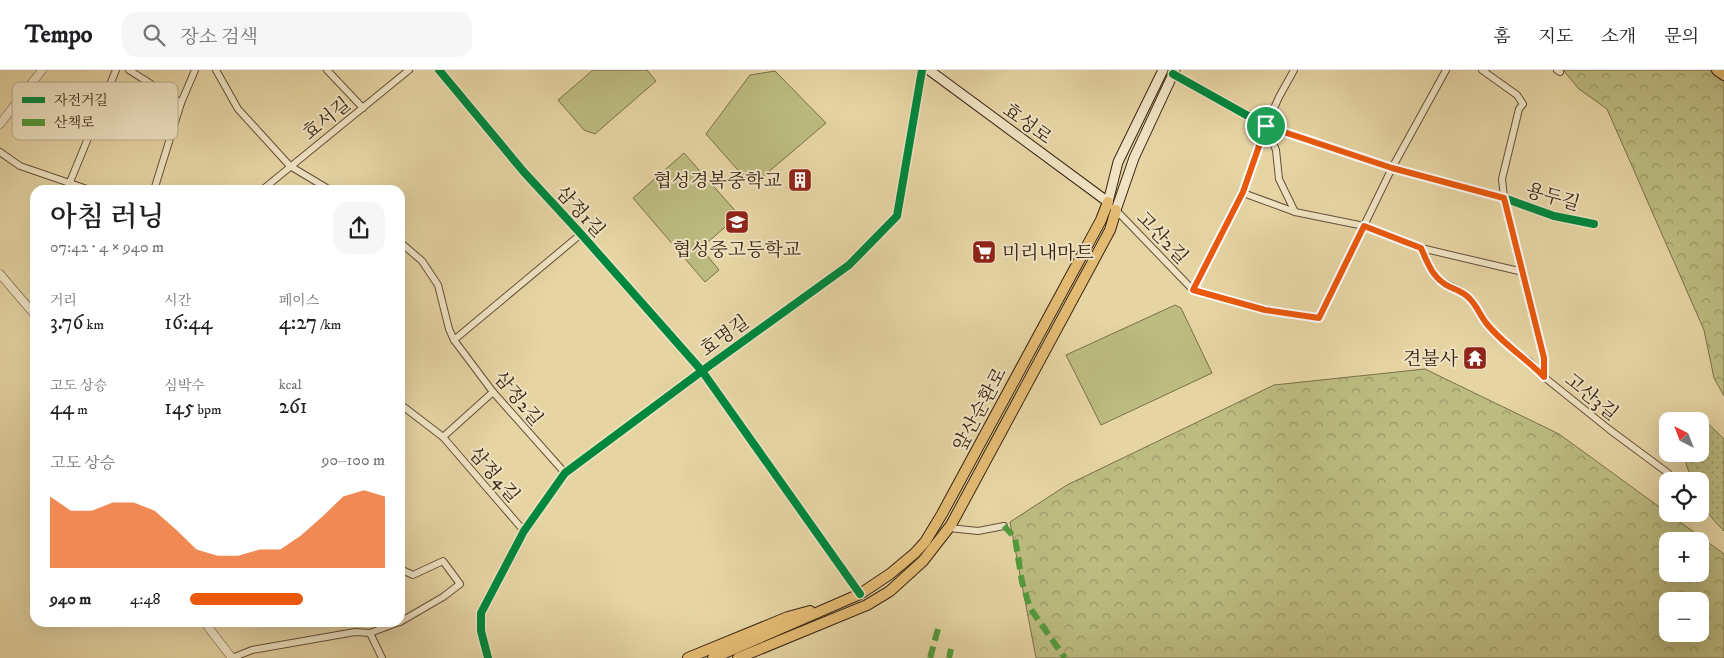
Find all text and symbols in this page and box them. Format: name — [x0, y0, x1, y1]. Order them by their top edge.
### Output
search box — [122, 12, 472, 57]
text: Tempo — [25, 20, 92, 50]
icon: search — [140, 21, 168, 49]
text: 장소 검색 — [180, 26, 258, 49]
text: 홈 — [1493, 26, 1511, 48]
text: 지도 — [1539, 26, 1573, 48]
text: 소개 — [1601, 26, 1636, 48]
text: 문의 — [1664, 26, 1699, 48]
legend — [12, 82, 178, 140]
text: 자전거길 — [54, 92, 108, 110]
street label: 효서길 — [298, 93, 356, 145]
street label: 효성로 — [998, 99, 1056, 150]
pin — [1245, 105, 1287, 147]
icon: arrive — [1252, 112, 1280, 140]
text: 산책로 — [54, 114, 95, 132]
building icon: 협성경복중학교 — [787, 167, 813, 193]
place label: 협성경복중학교 — [654, 170, 782, 193]
street label: 용두길 — [1523, 179, 1582, 216]
street label: 삼정1길 — [550, 181, 609, 243]
text: 아침 러닝 — [50, 200, 164, 235]
button: share — [333, 202, 385, 254]
street label: 고산2길 — [1131, 207, 1193, 269]
school or university icon: 협성중고등학교 — [724, 209, 750, 235]
text: 07:42 · 4 × 940 m — [50, 237, 164, 257]
place label: 협성중고등학교 — [673, 239, 801, 262]
supermarket icon: 미리내마트 — [971, 239, 997, 265]
place label: 미리내마트 — [1002, 242, 1094, 265]
text: 거리 — [50, 292, 77, 310]
text: 시간 — [164, 292, 191, 310]
text: 페이스 — [279, 292, 319, 310]
text: 3.76 — [50, 310, 83, 336]
text: 16:44 — [164, 310, 213, 336]
text: 4:27 — [279, 310, 317, 336]
street label: 효명길 — [696, 311, 754, 362]
text: km — [83, 316, 104, 334]
text: /km — [317, 316, 341, 334]
temple icon: 견불사 — [1462, 345, 1488, 371]
place label: 견불사 — [1403, 348, 1459, 371]
street label: 앞산순환로 — [949, 364, 1012, 456]
street label: 삼정2길 — [488, 367, 547, 431]
street label: 고산3길 — [1560, 369, 1622, 426]
text: kcal — [279, 376, 302, 394]
text: 고도 상승 — [50, 377, 107, 395]
text: 심박수 — [164, 377, 205, 395]
text: 261 — [279, 394, 308, 420]
text: 44 — [50, 395, 74, 421]
text: 145 — [164, 395, 194, 421]
text: m — [74, 401, 88, 419]
text: bpm — [194, 401, 222, 419]
north arrow — [1659, 412, 1709, 462]
map controls — [1659, 412, 1709, 642]
street label: 삼정4길 — [464, 443, 524, 507]
text: 90–100 m — [321, 450, 385, 470]
text: 고도 상승 — [50, 453, 115, 473]
button: locate — [1659, 472, 1709, 522]
button: + — [1659, 532, 1709, 582]
text: 940 m — [50, 589, 91, 609]
text: 4:48 — [130, 589, 161, 609]
button: − — [1659, 592, 1709, 642]

